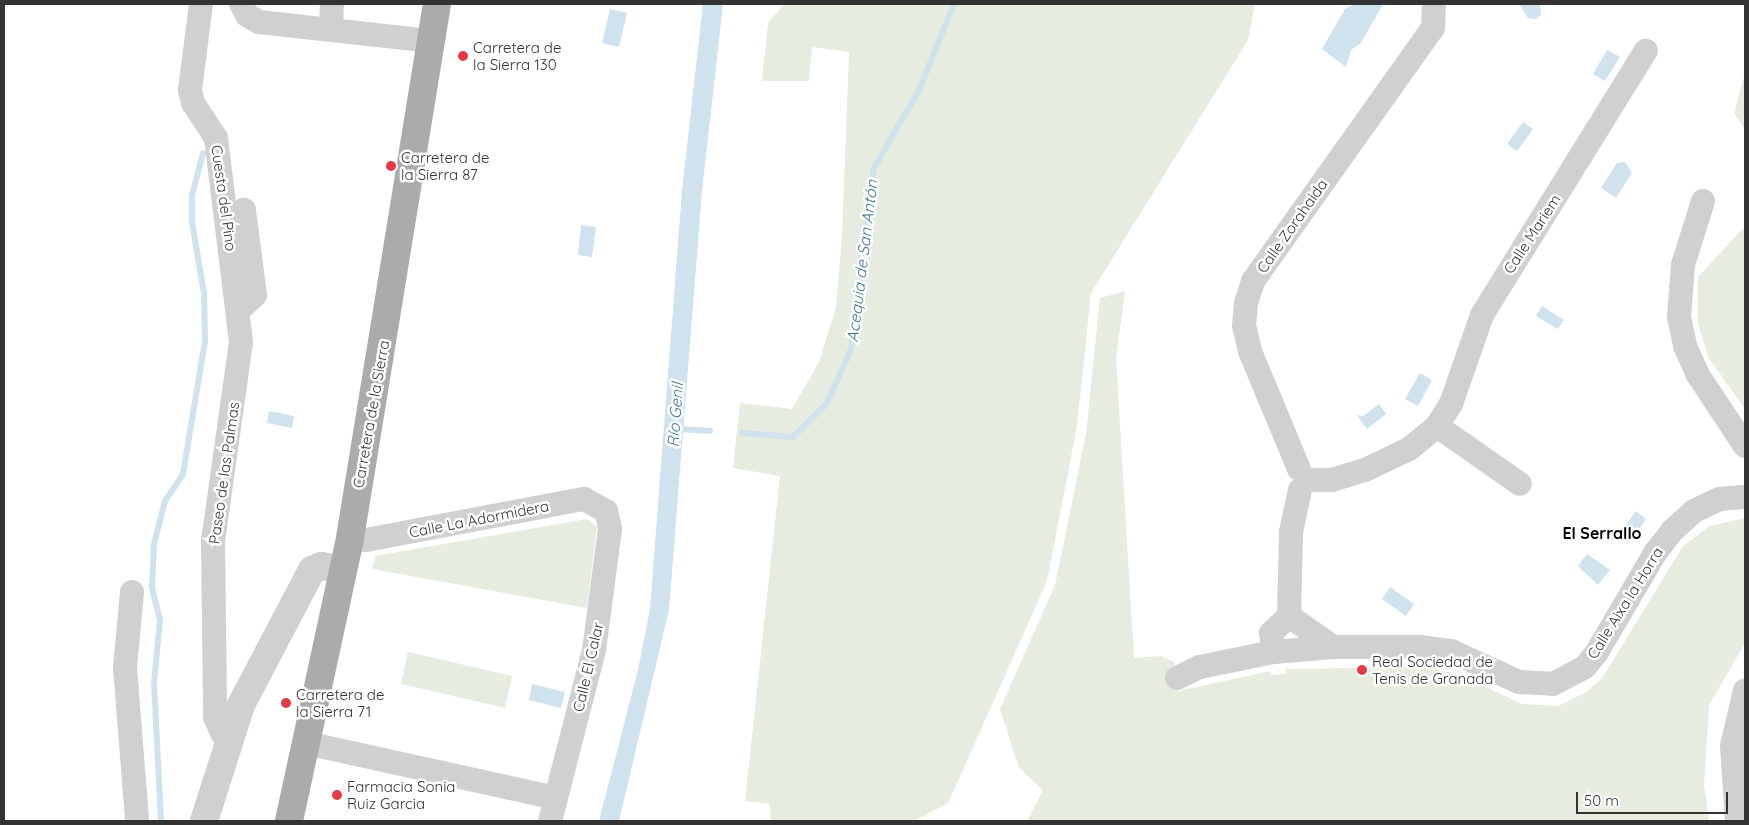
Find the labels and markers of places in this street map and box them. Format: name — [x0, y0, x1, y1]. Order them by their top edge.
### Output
place label: Carretera de la Sierra 130 — [473, 38, 561, 73]
marker: Carretera de la Sierra 130 — [457, 50, 469, 62]
place label: Carretera de la Sierra 87 — [401, 148, 489, 183]
marker: Carretera de la Sierra 87 — [385, 160, 397, 172]
place label: Real Sociedad de Tenis de Granada — [1372, 652, 1493, 687]
marker: Real Sociedad de Tenis de Granada — [1356, 664, 1368, 676]
place label: Carretera de la Sierra 71 — [296, 685, 384, 720]
marker: Carretera de la Sierra 71 — [280, 697, 292, 709]
place label: Farmacia Sonia Ruiz Garcia — [347, 777, 455, 812]
marker: Farmacia Sonia Ruiz Garcia — [331, 789, 343, 801]

